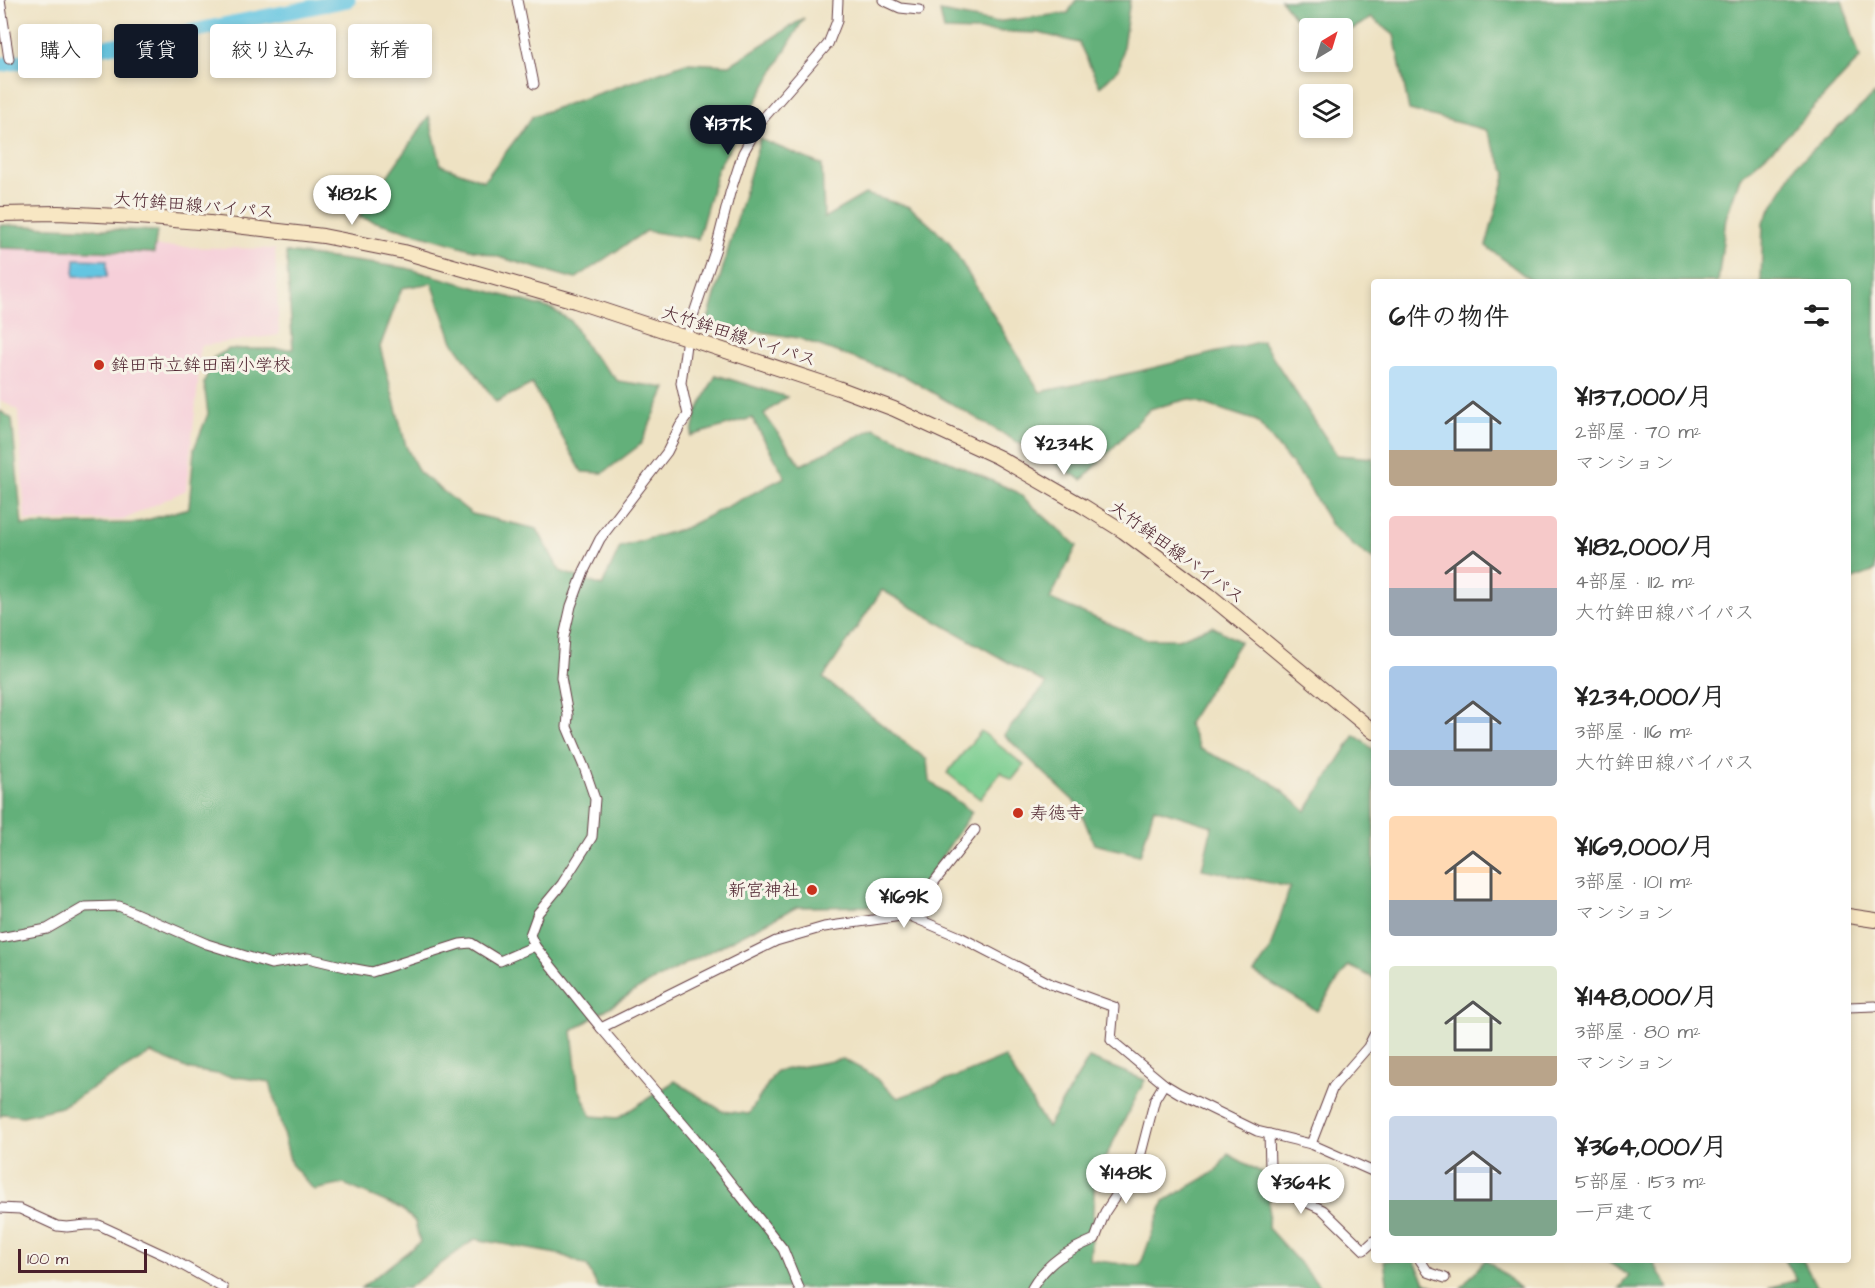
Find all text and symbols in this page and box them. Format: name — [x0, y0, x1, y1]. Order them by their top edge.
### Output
north arrow — [1299, 18, 1353, 72]
map controls — [1299, 18, 1353, 138]
chip: 購入 — [18, 24, 102, 78]
chip: 賃貸 — [114, 24, 198, 78]
chip: 絞り込み — [210, 24, 336, 78]
chip: 新着 — [348, 24, 432, 78]
button: layers — [1299, 84, 1353, 138]
pin: ¥137K — [686, 105, 770, 156]
text: ¥137K — [704, 110, 752, 138]
pin: ¥182K — [310, 175, 394, 226]
text: ¥182K — [327, 180, 377, 208]
street label: 大竹鉾田線バイパス — [112, 186, 276, 225]
text: 6件の物件 — [1389, 299, 1509, 335]
icon: filters — [1800, 299, 1833, 332]
street label: 大竹鉾田線バイパス — [658, 300, 820, 373]
place label: 鉾田市立鉾田南小学校 — [111, 353, 291, 378]
marker: 鉾田市立鉾田南小学校 — [92, 358, 106, 372]
text: ¥137,000/月 — [1575, 379, 1713, 415]
icon: home — [1437, 390, 1509, 462]
text: 2部屋 · 70 m² — [1575, 418, 1701, 446]
pin: ¥234K — [1022, 425, 1106, 476]
text: ¥234K — [1035, 430, 1093, 458]
text: マンション — [1575, 449, 1674, 477]
street label: 大竹鉾田線バイパス — [1104, 495, 1249, 610]
text: ¥182,000/月 — [1575, 529, 1716, 565]
icon: home — [1437, 540, 1509, 612]
text: 4部屋 · 112 m² — [1575, 568, 1695, 596]
text: 大竹鉾田線バイパス — [1575, 599, 1755, 627]
text: ¥234,000/月 — [1575, 679, 1726, 715]
icon: home — [1437, 690, 1509, 762]
text: 3部屋 · 116 m² — [1575, 718, 1693, 746]
text: 大竹鉾田線バイパス — [1575, 749, 1755, 777]
place label: 寿徳寺 — [1030, 801, 1084, 826]
marker: 寿徳寺 — [1011, 806, 1025, 820]
text: ¥169,000/月 — [1575, 829, 1715, 865]
icon: home — [1437, 840, 1509, 912]
text: 3部屋 · 101 m² — [1575, 868, 1693, 896]
place label: 新宮神社 — [728, 878, 800, 903]
pin: ¥169K — [862, 878, 946, 929]
marker: 新宮神社 — [805, 883, 819, 897]
text: ¥169K — [879, 883, 929, 911]
text: マンション — [1575, 899, 1674, 927]
text: ¥148,000/月 — [1575, 979, 1718, 1015]
icon: home — [1437, 990, 1509, 1062]
text: 3部屋 · 80 m² — [1575, 1018, 1701, 1046]
text: マンション — [1575, 1049, 1674, 1077]
text: ¥364,000/月 — [1575, 1129, 1728, 1165]
icon: home — [1437, 1140, 1509, 1212]
pin: ¥148K — [1084, 1154, 1168, 1205]
text: ¥148K — [1100, 1159, 1152, 1187]
pin: ¥364K — [1259, 1164, 1343, 1215]
text: 5部屋 · 153 m² — [1575, 1168, 1706, 1196]
text: ¥364K — [1271, 1169, 1331, 1197]
text: 一戸建て — [1575, 1199, 1655, 1227]
scale bar — [18, 1246, 147, 1274]
text: 100 m — [27, 1248, 68, 1270]

